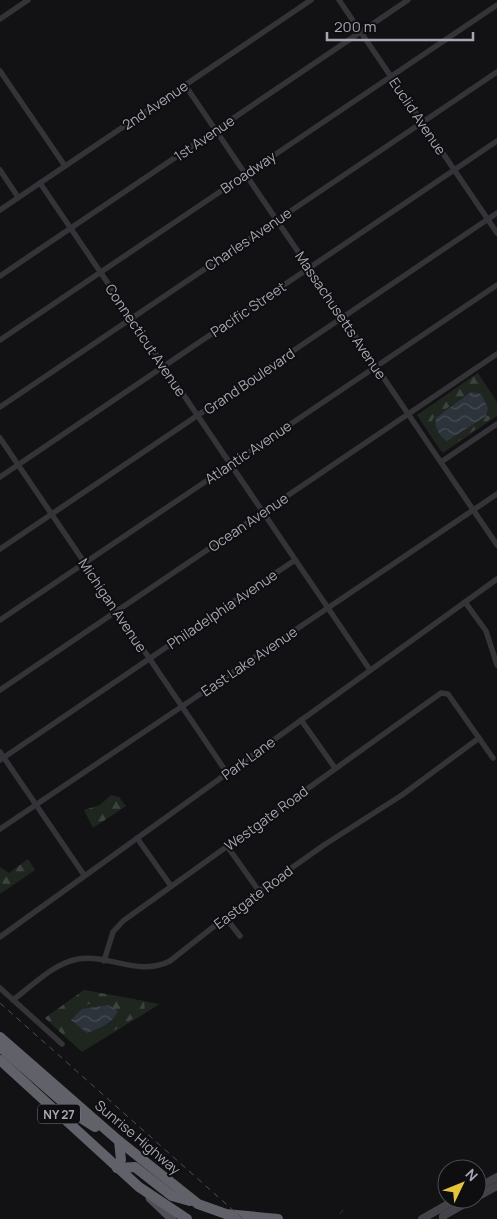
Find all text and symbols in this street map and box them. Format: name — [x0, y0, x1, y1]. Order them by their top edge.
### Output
scale bar — [327, 10, 473, 42]
text: 200 m — [334, 16, 377, 37]
street label: Euclid Avenue — [385, 74, 451, 158]
street label: 2nd Avenue — [118, 76, 192, 134]
street label: 1st Avenue — [170, 111, 238, 165]
street label: Broadway — [217, 146, 280, 197]
street label: Charles Avenue — [201, 203, 295, 275]
street label: Massachusetts Avenue — [291, 247, 391, 383]
street label: Pacific Street — [207, 277, 290, 341]
street label: Connecticut Avenue — [101, 280, 191, 400]
street label: Grand Boulevard — [200, 344, 298, 418]
street label: Atlantic Avenue — [201, 416, 295, 488]
street label: Ocean Avenue — [204, 488, 292, 556]
street label: Michigan Avenue — [75, 554, 151, 656]
street label: Philadelphia Avenue — [163, 565, 281, 653]
street label: East Lake Avenue — [197, 622, 301, 700]
street label: Park Lane — [217, 732, 279, 784]
street label: Westgate Road — [220, 781, 312, 855]
street label: Eastgate Road — [210, 861, 296, 933]
street label: Sunrise Highway — [91, 1096, 185, 1179]
road number: NY 27 — [38, 1104, 80, 1124]
north arrow — [437, 1159, 487, 1209]
text: N — [461, 1165, 482, 1185]

